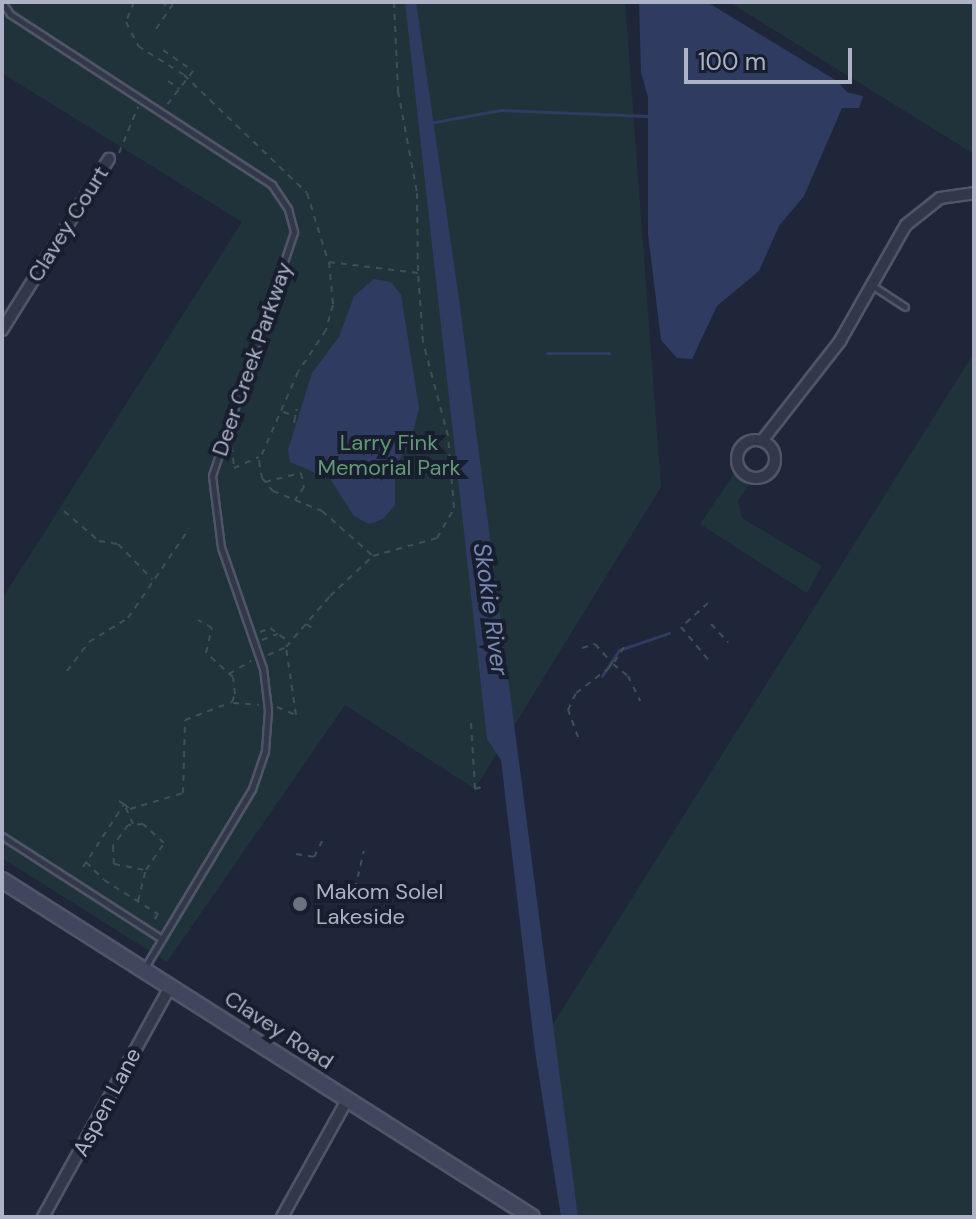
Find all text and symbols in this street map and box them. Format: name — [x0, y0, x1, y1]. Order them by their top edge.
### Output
scale bar — [688, 32, 856, 82]
text: 100 m — [698, 46, 766, 77]
street label: Clavey Court — [22, 161, 114, 287]
street label: Deer Creek Parkway — [206, 259, 298, 459]
park label: Larry Fink Memorial Park — [317, 429, 461, 480]
water label: Skokie River — [467, 541, 515, 677]
place label: Makom Solel Lakeside — [316, 878, 443, 930]
marker: Makom Solel Lakeside — [291, 895, 309, 913]
street label: Clavey Road — [220, 985, 338, 1075]
street label: Aspen Lane — [67, 1043, 147, 1161]

